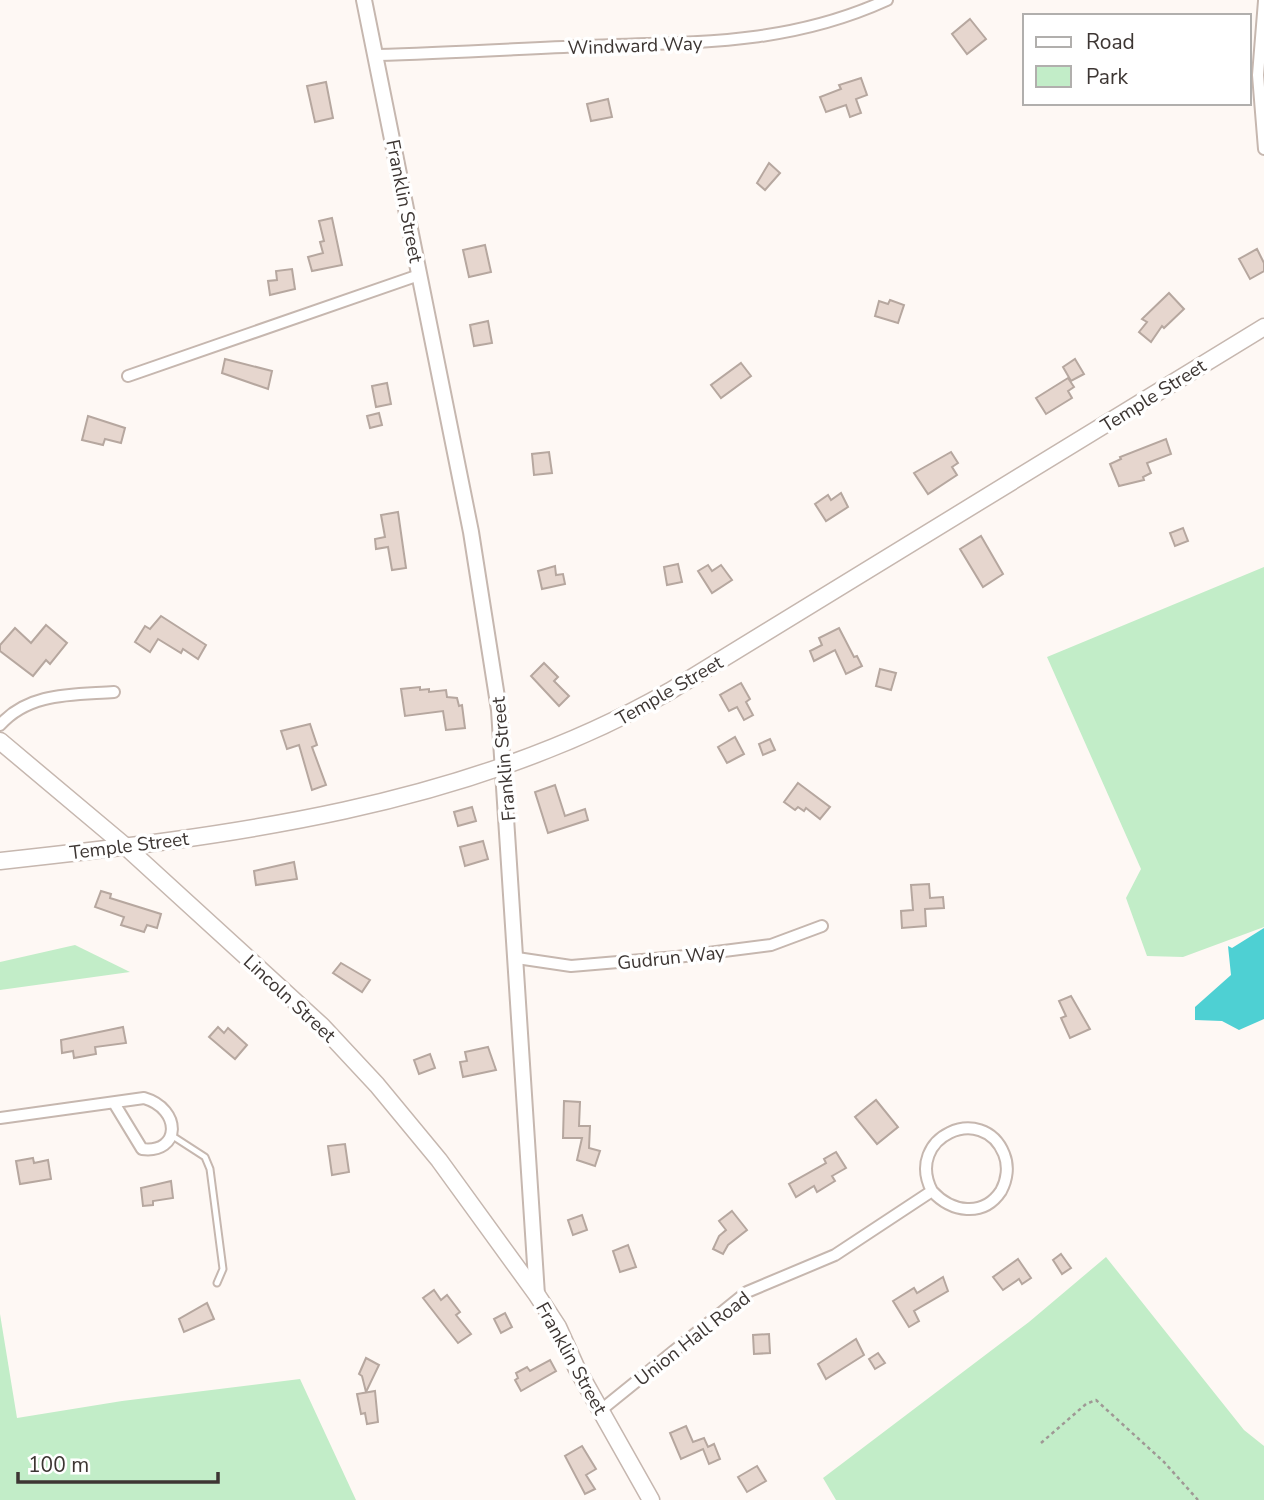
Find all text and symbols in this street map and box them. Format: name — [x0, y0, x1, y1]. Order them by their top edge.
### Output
legend — [1023, 14, 1250, 105]
text: Road — [1086, 28, 1135, 56]
street label: Windward Way — [567, 31, 703, 61]
text: Park — [1086, 63, 1128, 91]
street label: Franklin Street — [379, 137, 429, 265]
street label: Temple Street — [1096, 353, 1212, 439]
street label: Temple Street — [611, 649, 728, 732]
street label: Franklin Street — [486, 695, 522, 822]
street label: Temple Street — [68, 826, 191, 866]
street label: Gudrun Way — [616, 939, 727, 977]
street label: Lincoln Street — [237, 949, 342, 1049]
street label: Union Hall Road — [629, 1285, 756, 1392]
street label: Franklin Street — [529, 1298, 613, 1420]
scale bar — [18, 1440, 217, 1484]
text: 100 m — [28, 1451, 89, 1479]

